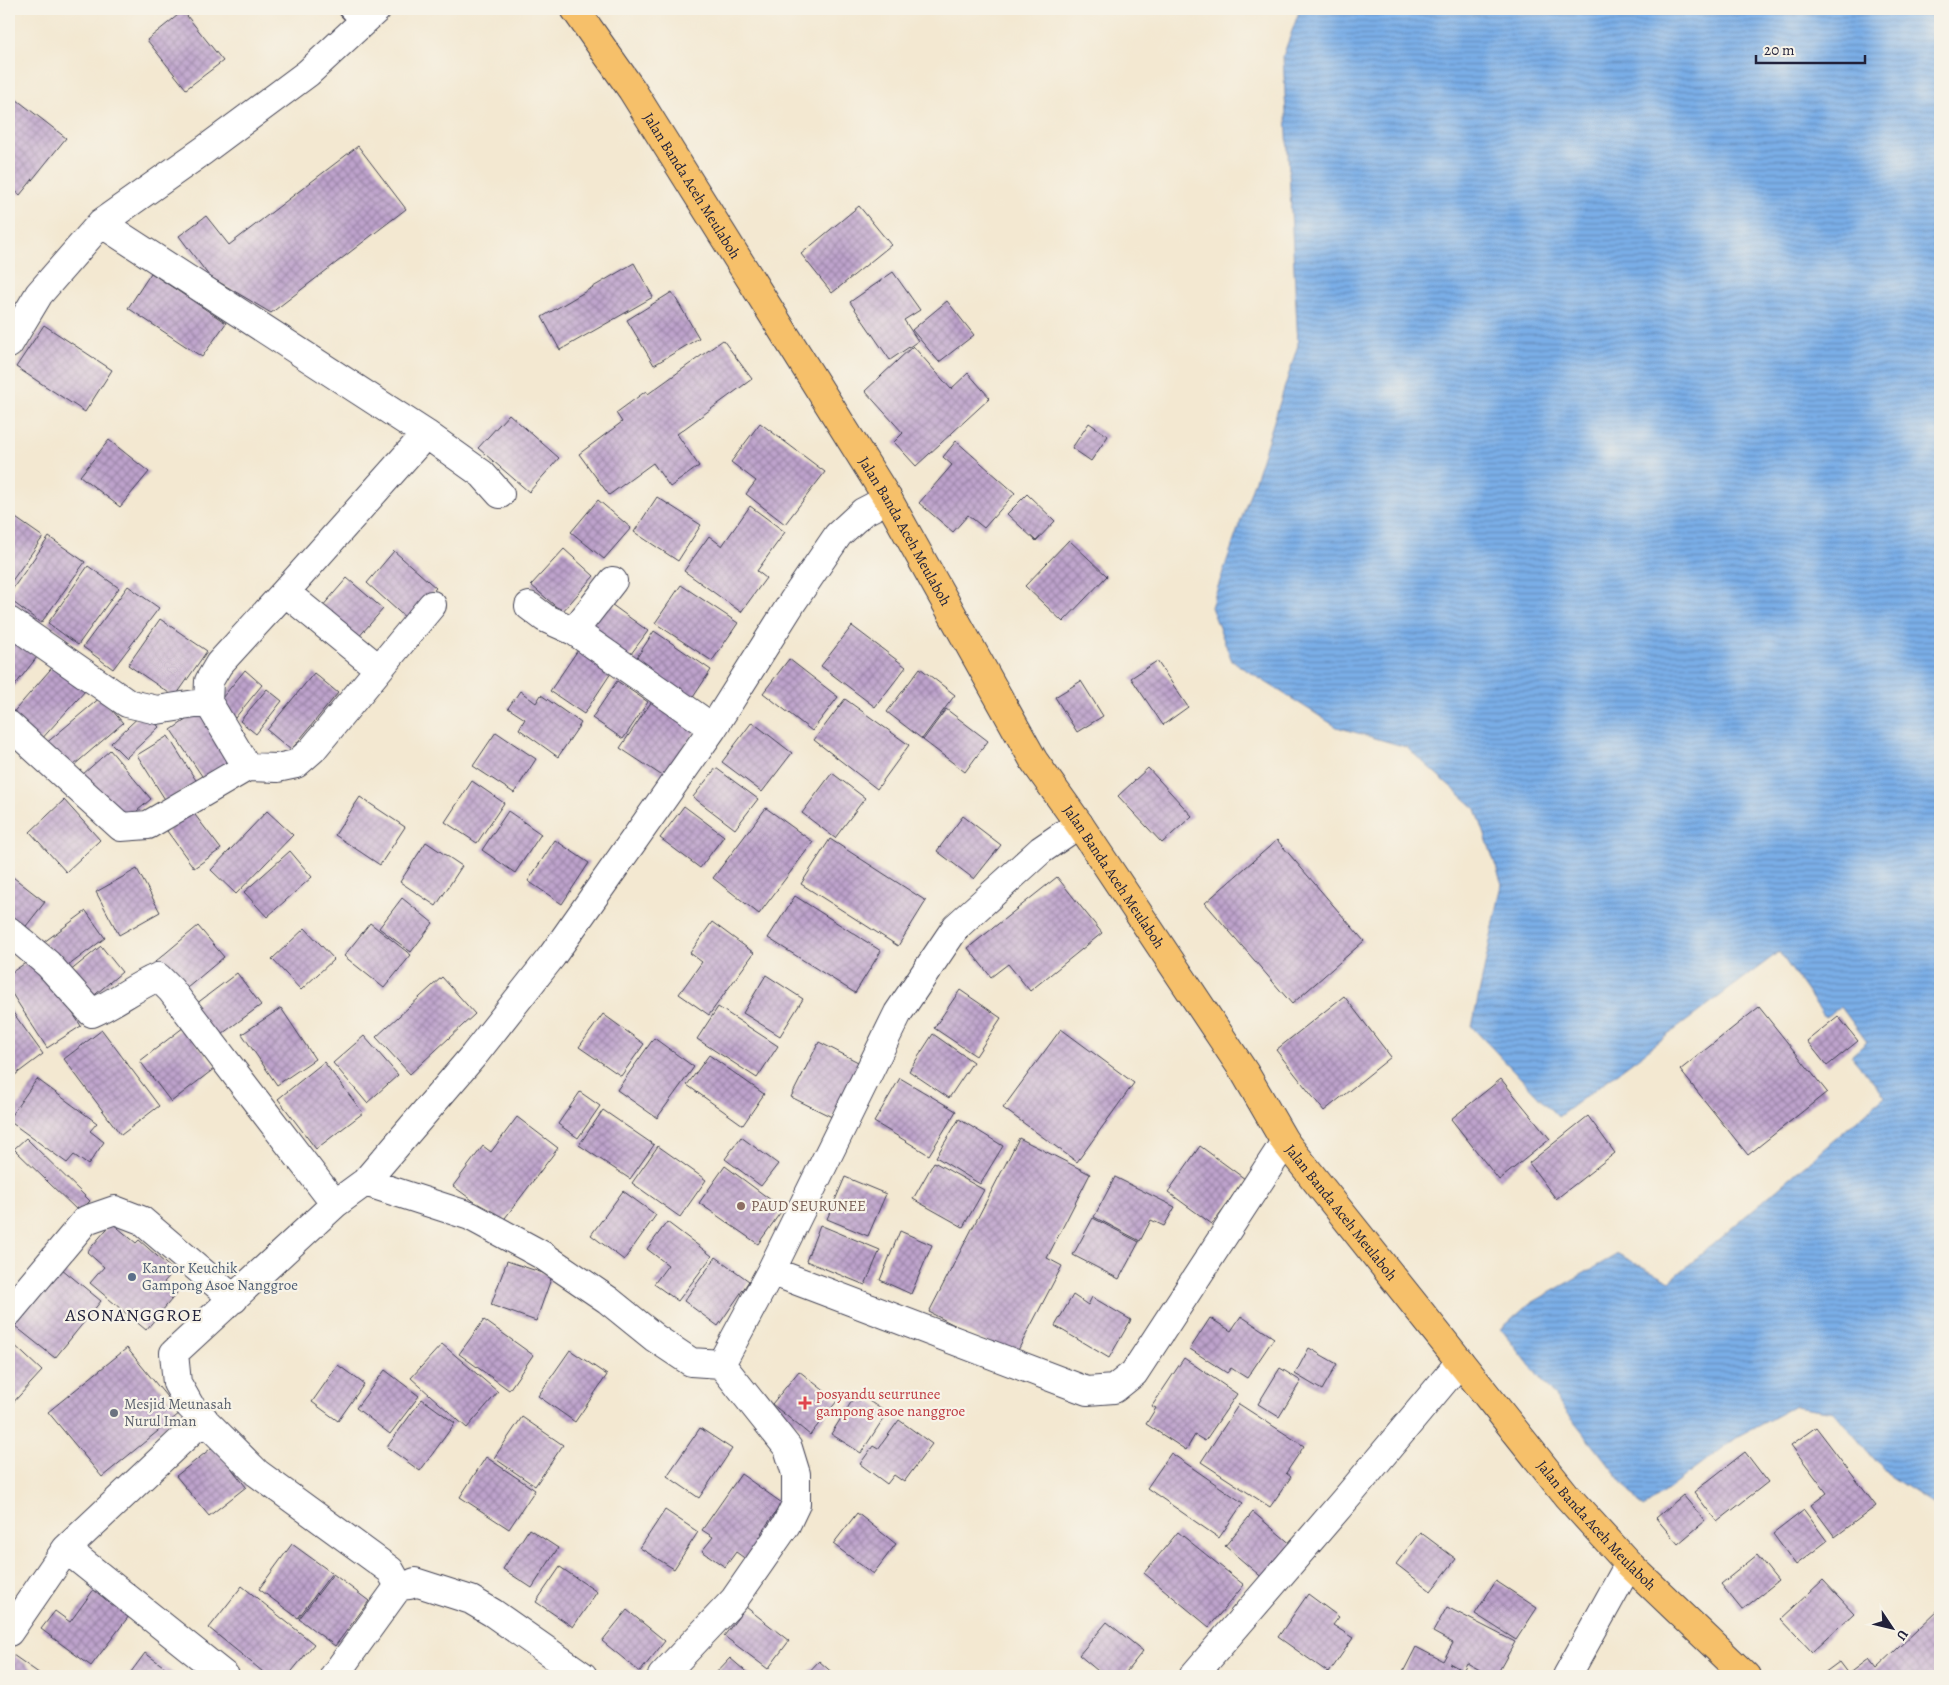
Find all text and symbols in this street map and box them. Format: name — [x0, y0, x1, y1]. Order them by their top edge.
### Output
scale bar — [1756, 32, 1865, 64]
text: 20 m — [1764, 40, 1795, 60]
street label: Jalan Banda Aceh Meulaboh — [639, 109, 745, 263]
street label: Jalan Banda Aceh Meulaboh — [854, 453, 956, 610]
street label: Jalan Banda Aceh Meulaboh — [1058, 801, 1169, 952]
street label: Jalan Banda Aceh Meulaboh — [1281, 1140, 1402, 1285]
place label: PAUD SEURUNEE — [751, 1196, 866, 1216]
marker: PAUD SEURUNEE — [735, 1200, 747, 1212]
place label: Kantor Keuchik Gampong Asoe Nanggroe — [142, 1258, 298, 1295]
marker: Kantor Keuchik Gampong Asoe Nanggroe — [126, 1271, 138, 1283]
district label: ASONANGGROE — [64, 1303, 203, 1327]
place label: posyandu seurrunee gampong asoe nanggroe — [816, 1384, 966, 1421]
place label: Mesjid Meunasah Nurul Iman — [124, 1394, 232, 1431]
marker: posyandu seurrunee gampong asoe nanggroe — [798, 1396, 812, 1410]
marker: Mesjid Meunasah Nurul Iman — [108, 1407, 120, 1419]
street label: Jalan Banda Aceh Meulaboh — [1532, 1456, 1660, 1595]
north arrow — [1866, 1602, 1916, 1652]
text: U — [1892, 1626, 1913, 1644]

